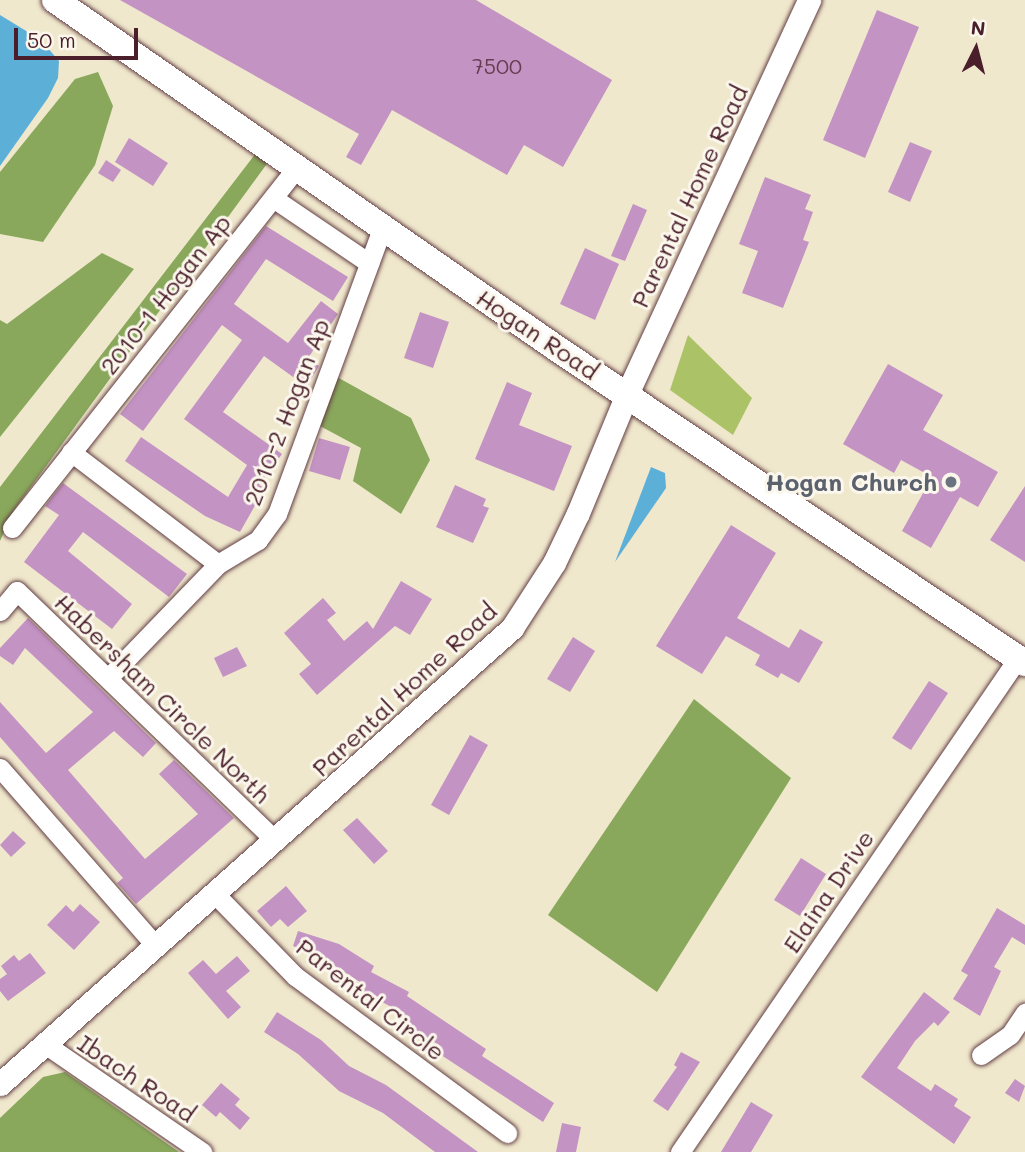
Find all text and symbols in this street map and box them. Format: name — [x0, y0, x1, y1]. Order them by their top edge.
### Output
scale bar — [18, 14, 142, 58]
north arrow — [941, 14, 1011, 84]
text: N — [970, 14, 987, 41]
text: 50 m — [27, 26, 76, 53]
house number: 7500 — [472, 53, 522, 79]
street label: Parental Home Road — [625, 80, 753, 312]
street label: 2010-1 Hogan Ap — [94, 208, 236, 380]
street label: Hogan Road — [472, 283, 604, 385]
street label: 2010-2 Hogan Ap — [237, 315, 335, 509]
place label: Hogan Church — [765, 468, 937, 496]
marker: Hogan Church — [943, 474, 959, 490]
street label: Habersham Circle North — [49, 587, 277, 809]
street label: Parental Home Road — [306, 596, 502, 782]
street label: Elaina Drive — [777, 824, 879, 958]
street label: Parental Circle — [291, 932, 451, 1066]
street label: Ibach Road — [73, 1028, 201, 1128]

